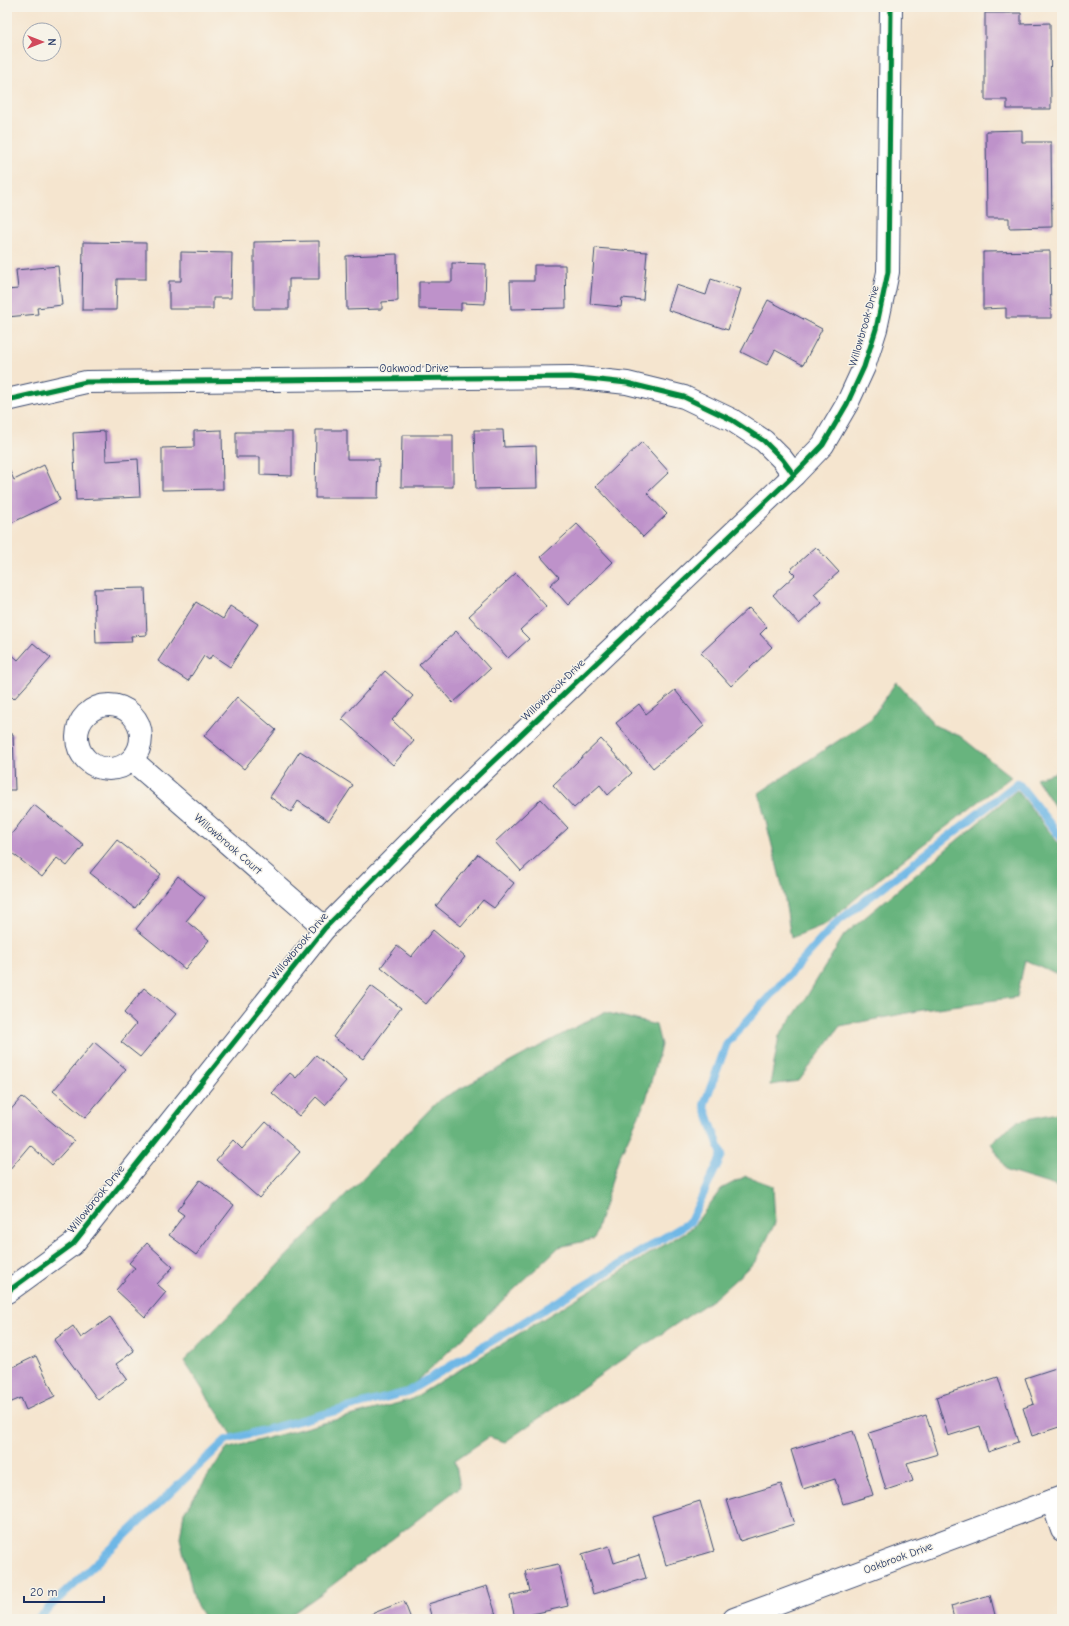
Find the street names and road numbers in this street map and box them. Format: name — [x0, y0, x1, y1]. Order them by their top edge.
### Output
street label: Willowbrook Drive — [846, 284, 882, 368]
street label: Oakwood Drive — [379, 362, 449, 375]
street label: Willowbrook Drive — [518, 656, 588, 724]
street label: Willowbrook Court — [191, 811, 265, 878]
street label: Willowbrook Drive — [267, 909, 331, 982]
street label: Willowbrook Drive — [65, 1162, 128, 1236]
street label: Oakbrook Drive — [862, 1539, 935, 1576]

